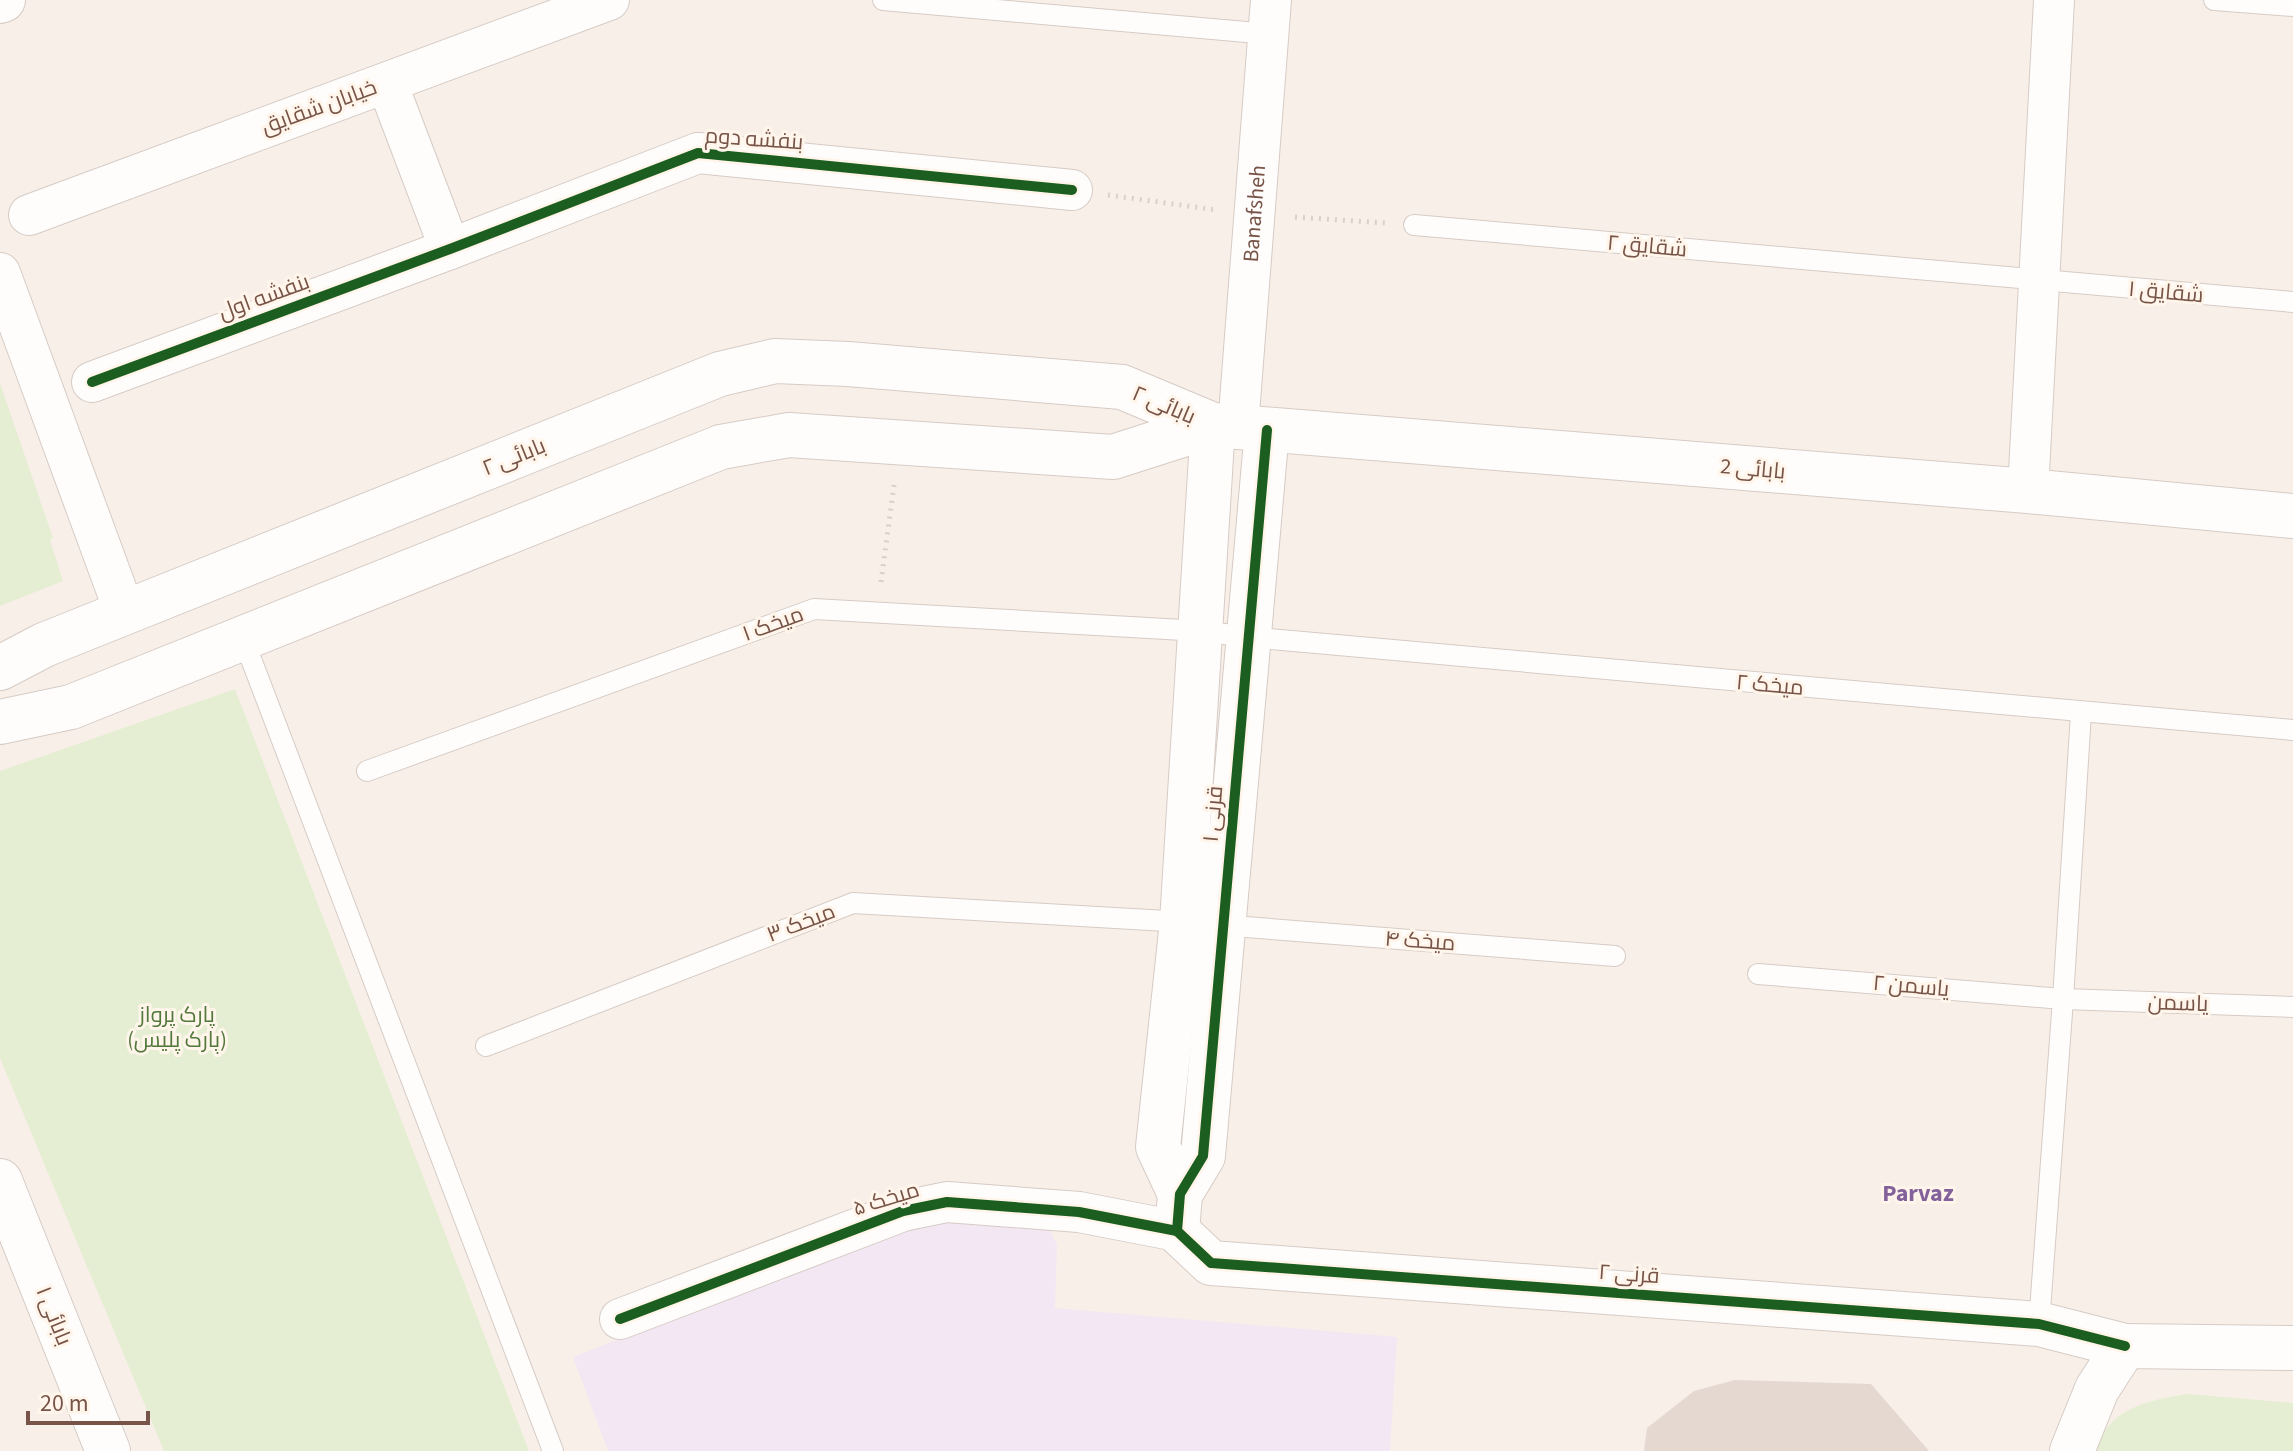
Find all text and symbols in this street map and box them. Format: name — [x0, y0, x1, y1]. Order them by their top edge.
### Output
street label: خیابان شقایق — [257, 71, 381, 143]
street label: بنفشه دوم — [704, 120, 804, 158]
street label: Banafsheh — [1235, 164, 1274, 264]
street label: شقایق ۲ — [1606, 227, 1688, 265]
street label: بنفشه اول — [214, 266, 314, 328]
street label: شقایق ۱ — [2127, 273, 2205, 311]
street label: بابائی ۲ — [1127, 377, 1201, 433]
street label: بابائی ۲ — [477, 430, 551, 484]
street label: بابائی 2 — [1719, 450, 1787, 488]
street label: میخک ۱ — [738, 598, 808, 650]
street label: میخک ۲ — [1735, 666, 1805, 704]
street label: قرنی ۱ — [1195, 784, 1231, 844]
street label: میخک ۳ — [762, 895, 840, 951]
street label: میخک ۴ — [1384, 923, 1456, 959]
street label: یاسمن ۲ — [1871, 967, 1951, 1005]
street label: یاسمن — [2147, 986, 2209, 1020]
park label: پارک پرواز (پارک پلیس) — [127, 999, 227, 1056]
street label: میخک ۵ — [849, 1174, 923, 1224]
district label: Parvaz — [1882, 1176, 1954, 1211]
street label: قرنی ۲ — [1597, 1256, 1661, 1292]
street label: بابائی ۱ — [28, 1282, 80, 1350]
scale bar — [28, 1375, 148, 1425]
text: 20 m — [40, 1386, 89, 1421]

